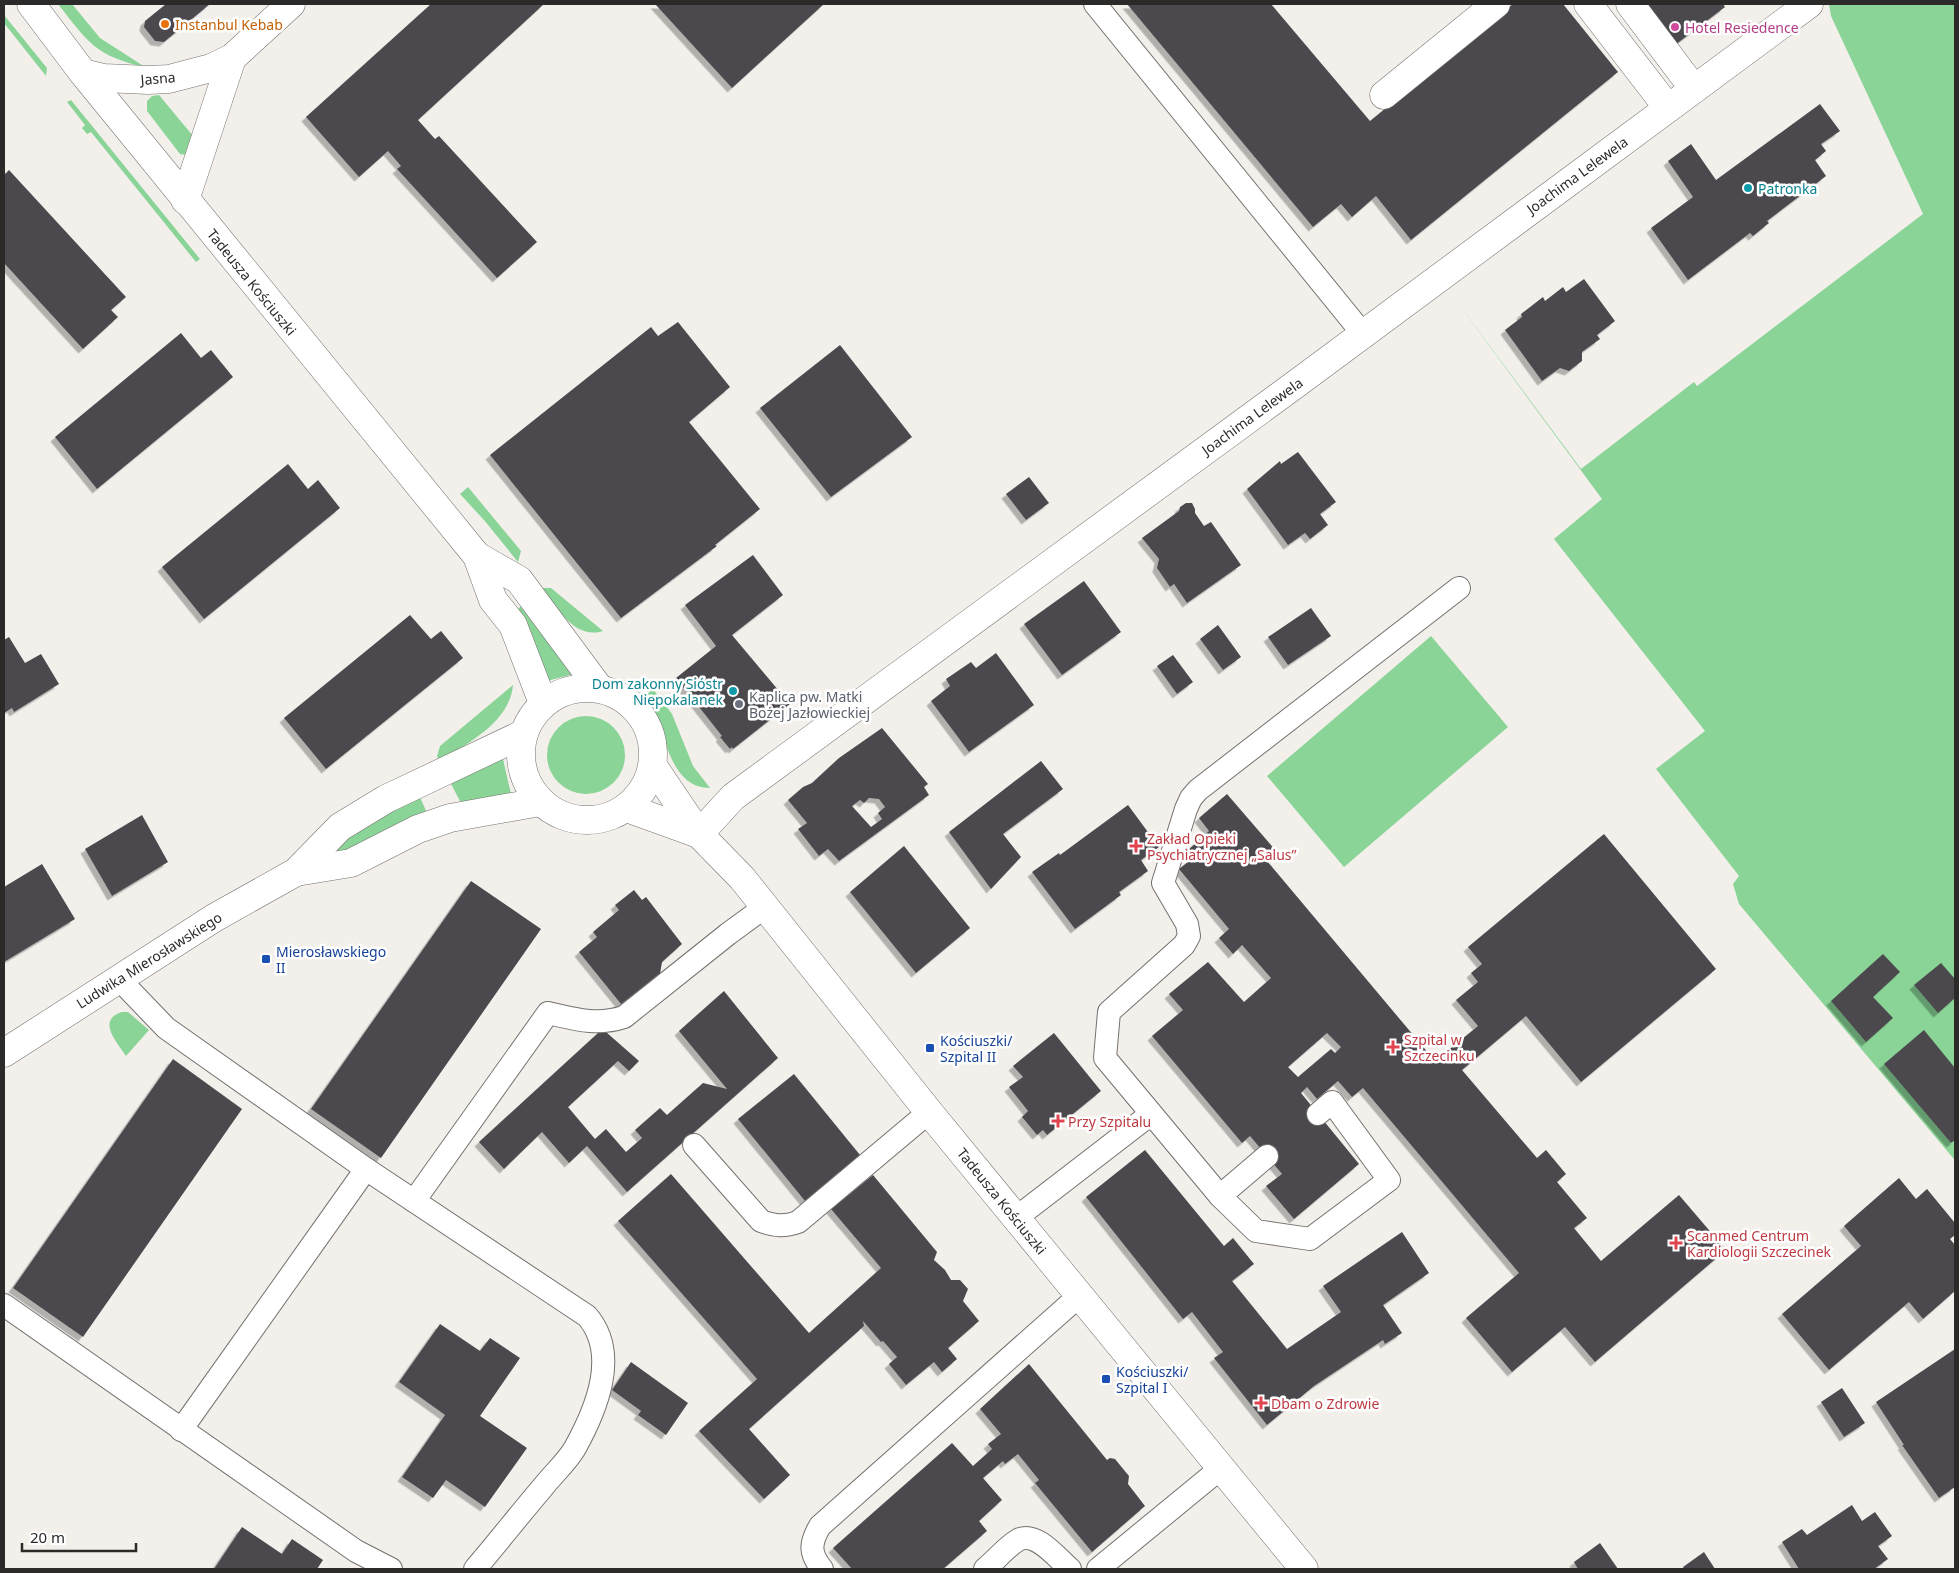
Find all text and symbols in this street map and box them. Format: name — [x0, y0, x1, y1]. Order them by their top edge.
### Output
place label: Instanbul Kebab — [175, 15, 283, 34]
marker: Instanbul Kebab — [159, 18, 171, 30]
place label: Hotel Resiedence — [1685, 18, 1799, 37]
marker: Hotel Resiedence — [1669, 21, 1681, 33]
street label: Jasna — [138, 67, 176, 89]
street label: Joachima Lelewela — [1521, 132, 1631, 219]
place label: Patronka — [1758, 179, 1817, 198]
marker: Patronka — [1742, 182, 1754, 194]
street label: Tadeusza Kościuszki — [203, 225, 301, 339]
street label: Joachima Lelewela — [1196, 373, 1306, 460]
place label: Dom zakonny Sióstr Niepokalanek — [592, 674, 724, 709]
marker: Dom zakonny Sióstr Niepokalanek — [727, 685, 739, 697]
place label: Kaplica pw. Matki Bożej Jazłowieckiej — [749, 687, 870, 722]
marker: Kaplica pw. Matki Bożej Jazłowieckiej — [733, 698, 745, 710]
place label: Zakład Opieki Psychiatrycznej „Salus” — [1147, 829, 1297, 864]
marker: Zakład Opieki Psychiatrycznej „Salus” — [1129, 839, 1143, 853]
street label: Ludwika Mierosławskiego — [73, 907, 225, 1013]
place label: Mierosławskiego II — [276, 942, 386, 977]
marker: Mierosławskiego II — [260, 953, 272, 965]
place label: Szpital w Szczecinku — [1404, 1030, 1475, 1065]
place label: Kościuszki/ Szpital II — [940, 1031, 1013, 1066]
marker: Szpital w Szczecinku — [1386, 1040, 1400, 1054]
marker: Kościuszki/ Szpital II — [924, 1042, 936, 1054]
place label: Przy Szpitalu — [1068, 1112, 1151, 1131]
marker: Przy Szpitalu — [1052, 1115, 1064, 1127]
street label: Tadeusza Kościuszki — [953, 1144, 1051, 1258]
place label: Scanmed Centrum Kardiologii Szczecinek — [1687, 1226, 1832, 1261]
marker: Scanmed Centrum Kardiologii Szczecinek — [1669, 1236, 1683, 1250]
place label: Kościuszki/ Szpital I — [1116, 1362, 1189, 1397]
marker: Kościuszki/ Szpital I — [1100, 1373, 1112, 1385]
place label: Dbam o Zdrowie — [1271, 1394, 1379, 1413]
marker: Dbam o Zdrowie — [1255, 1397, 1267, 1409]
scale bar — [22, 1520, 136, 1552]
text: 20 m — [30, 1527, 65, 1547]

